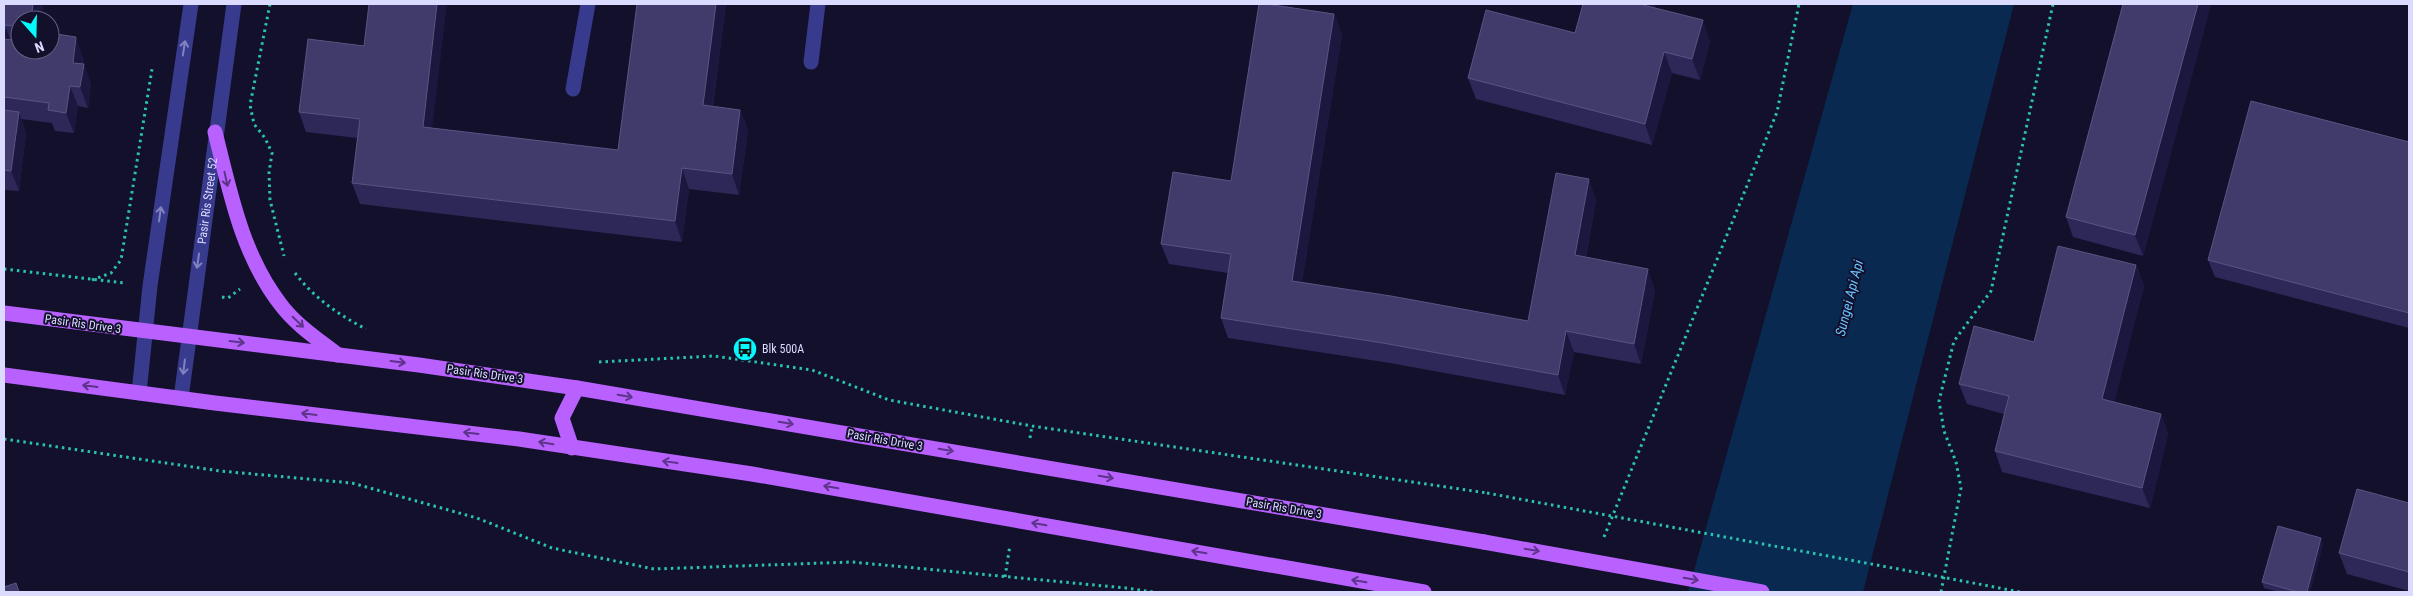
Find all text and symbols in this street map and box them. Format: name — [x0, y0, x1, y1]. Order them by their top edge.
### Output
north arrow — [10, 10, 60, 60]
text: N — [33, 38, 46, 56]
one-way arrow — [179, 40, 189, 56]
street label: Pasir Ris Street 52 — [195, 157, 220, 245]
one-way arrow — [222, 171, 232, 187]
one-way arrow — [155, 207, 165, 223]
one-way arrow — [193, 253, 203, 269]
water label: Sungei Api Api — [1832, 257, 1866, 338]
street label: Pasir Ris Drive 3 — [44, 312, 122, 336]
one-way arrow — [292, 316, 304, 328]
bus stop icon: Blk 500A — [732, 336, 758, 362]
one-way arrow — [228, 338, 244, 348]
place label: Blk 500A — [762, 342, 804, 356]
one-way arrow — [390, 358, 406, 368]
one-way arrow — [179, 359, 189, 375]
street label: Pasir Ris Drive 3 — [446, 362, 524, 386]
one-way arrow — [83, 381, 99, 391]
one-way arrow — [617, 391, 633, 401]
one-way arrow — [302, 409, 318, 419]
one-way arrow — [777, 418, 793, 428]
street label: Pasir Ris Drive 3 — [846, 426, 924, 454]
one-way arrow — [463, 428, 479, 438]
one-way arrow — [538, 438, 554, 448]
one-way arrow — [937, 446, 953, 456]
one-way arrow — [663, 457, 679, 467]
one-way arrow — [1098, 473, 1114, 483]
one-way arrow — [823, 482, 839, 492]
street label: Pasir Ris Drive 3 — [1245, 494, 1323, 522]
one-way arrow — [1031, 519, 1047, 529]
one-way arrow — [1523, 546, 1539, 556]
one-way arrow — [1191, 547, 1207, 557]
one-way arrow — [1351, 575, 1367, 585]
one-way arrow — [1683, 575, 1699, 585]

